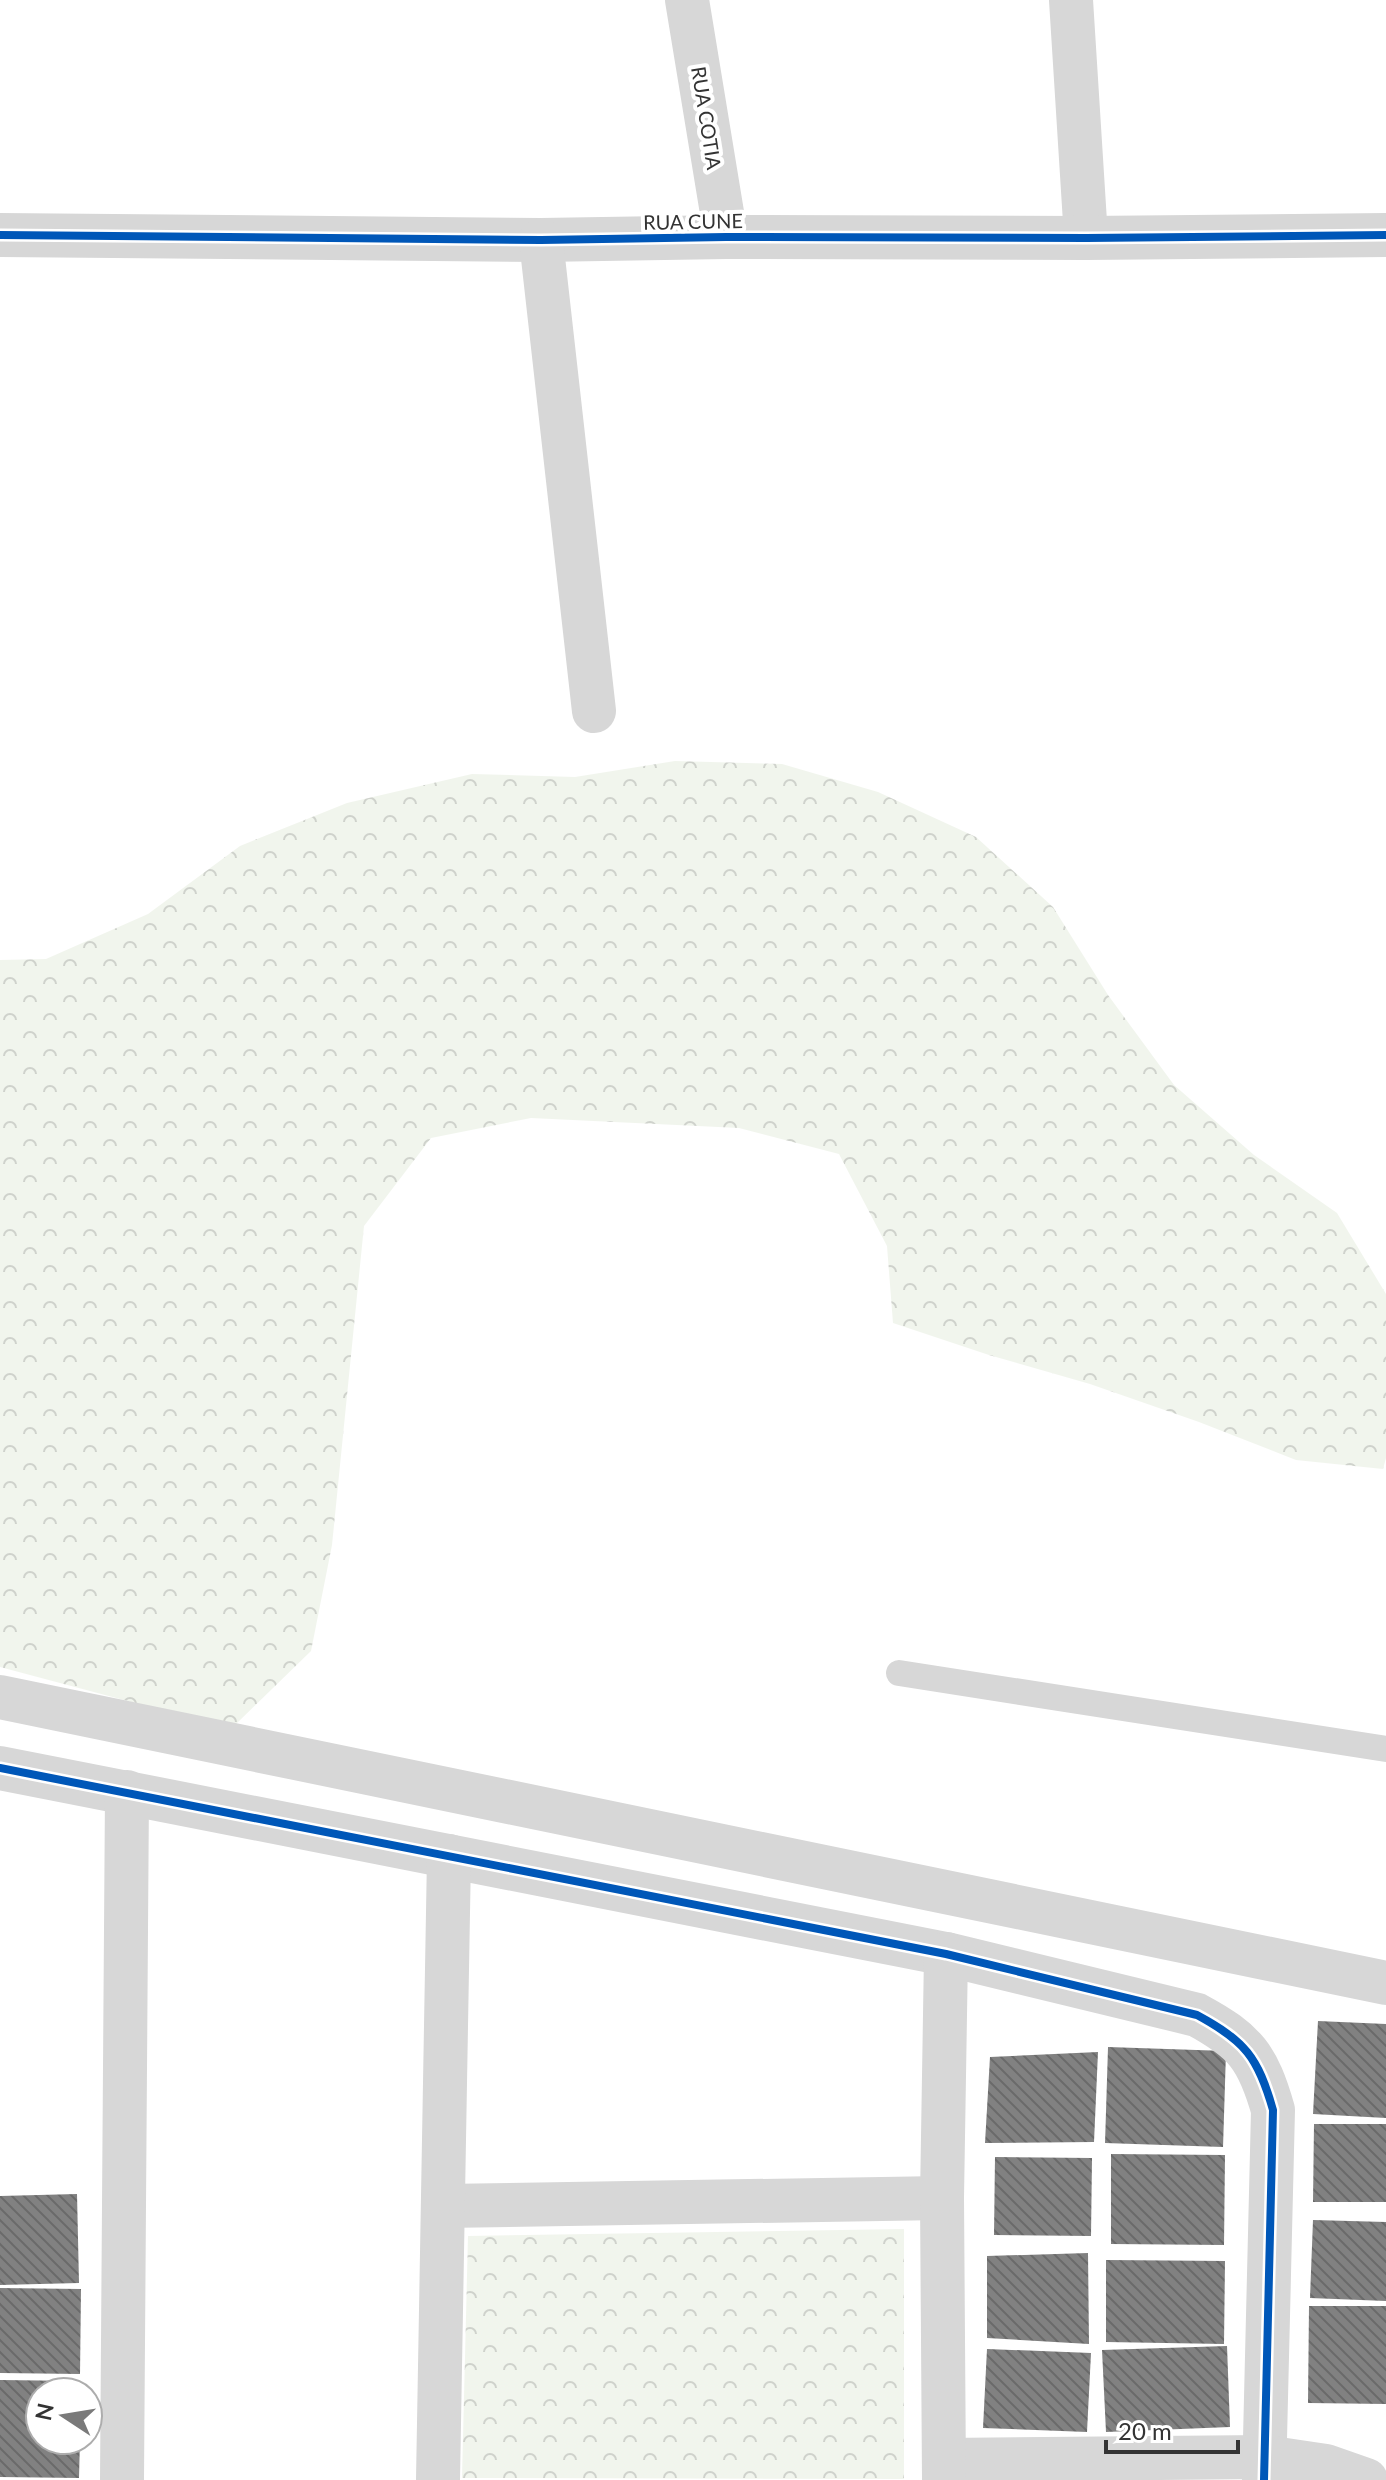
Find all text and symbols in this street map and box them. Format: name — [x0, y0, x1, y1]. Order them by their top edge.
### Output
street label: RUA COTIA — [687, 64, 727, 172]
street label: RUA CUNE — [643, 208, 743, 234]
north arrow — [24, 2376, 104, 2456]
text: N — [29, 2401, 59, 2423]
scale bar — [1106, 2404, 1238, 2454]
text: 20 m — [1118, 2416, 1172, 2445]

